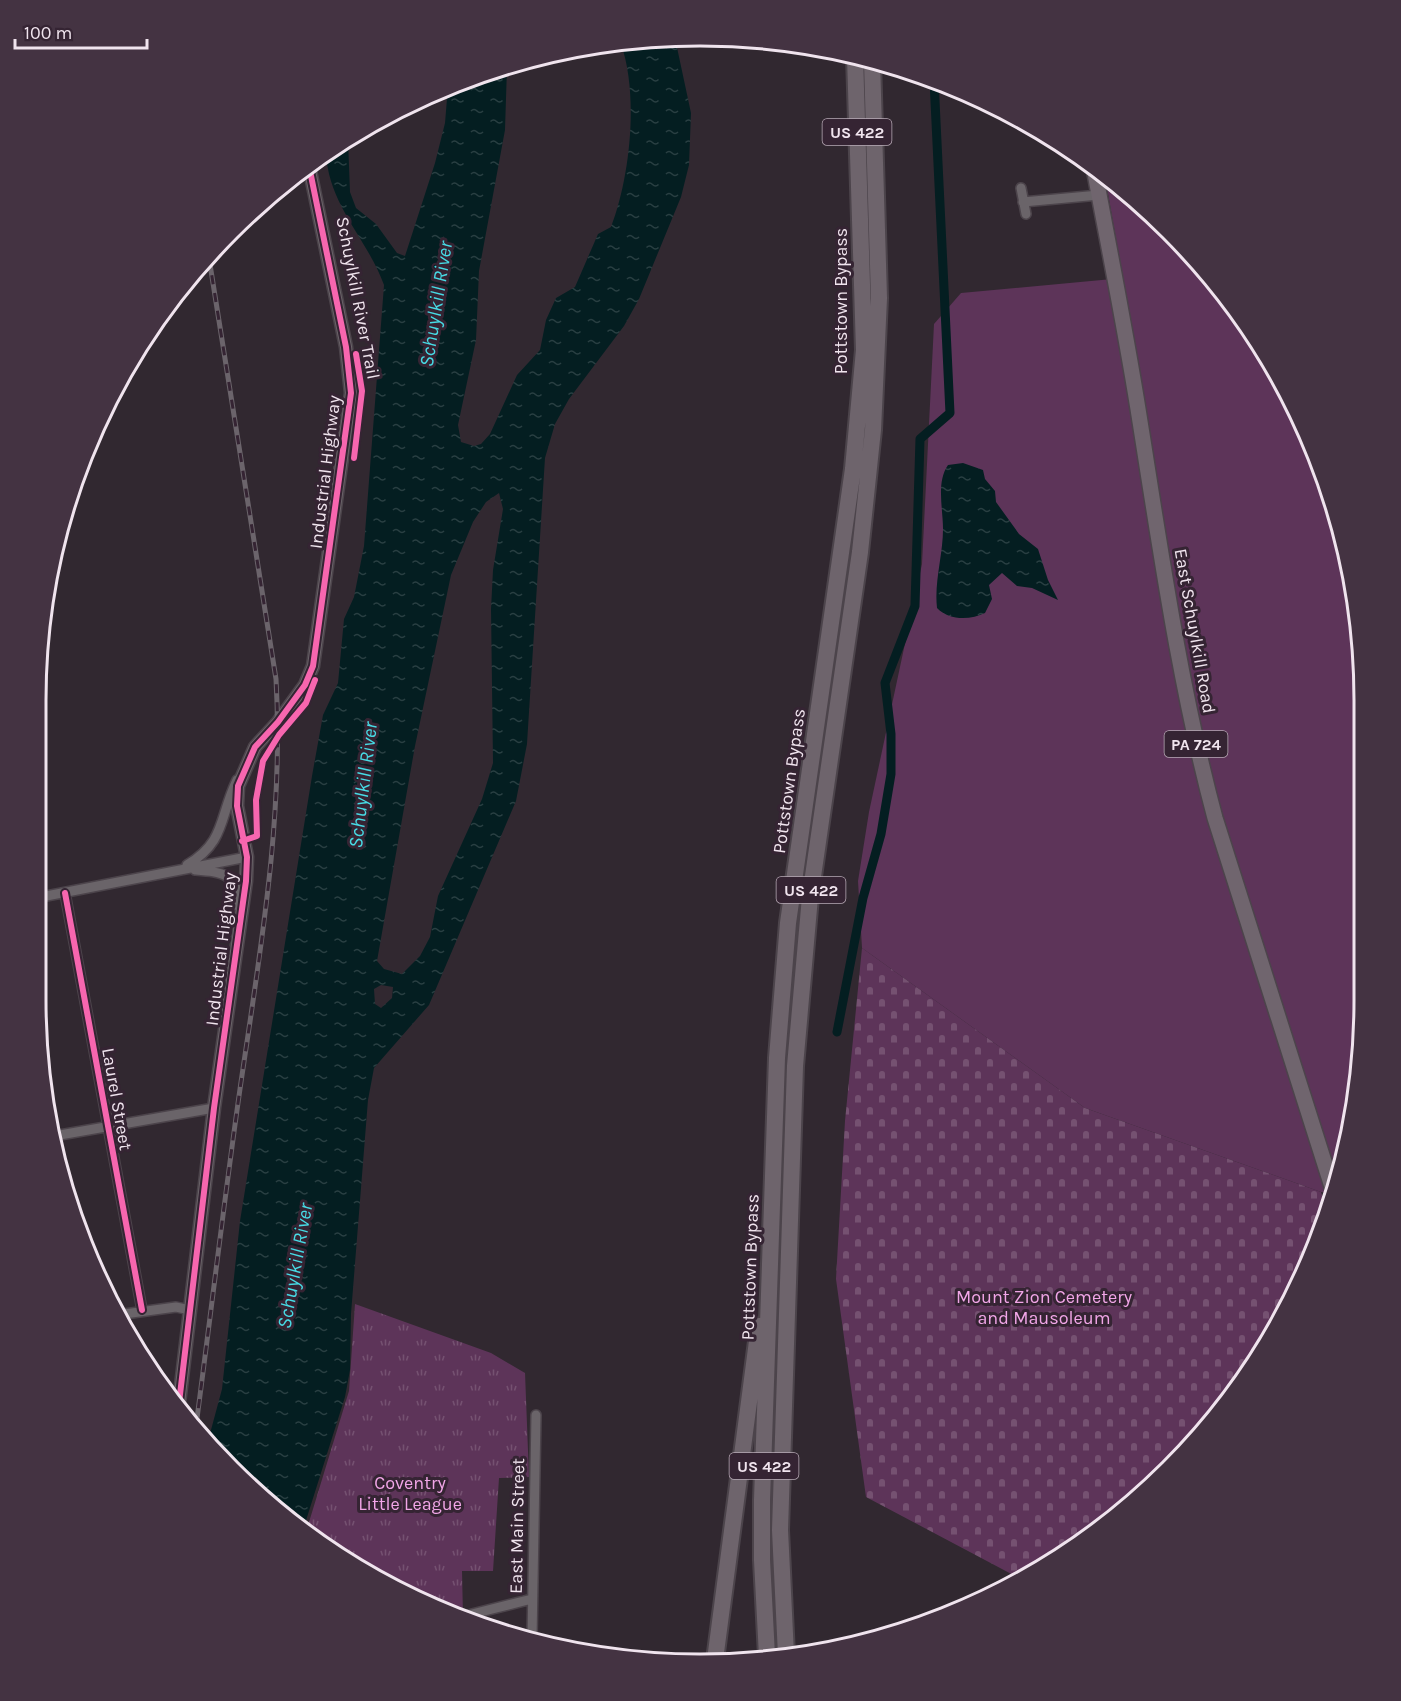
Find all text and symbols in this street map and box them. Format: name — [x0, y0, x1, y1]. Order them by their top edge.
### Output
scale bar — [15, 12, 147, 50]
text: 100 m — [24, 22, 72, 44]
road number: US 422 — [822, 119, 892, 145]
street label: Schuylkill River Trail — [331, 215, 385, 381]
street label: Pottstown Bypass — [830, 228, 852, 374]
water label: Schuylkill River — [415, 238, 457, 369]
street label: Industrial Highway — [305, 393, 345, 550]
street label: East Schuylkill Road — [1170, 547, 1220, 715]
street label: Pottstown Bypass — [768, 707, 810, 855]
water label: Schuylkill River — [344, 719, 382, 850]
road number: PA 724 — [1164, 731, 1228, 757]
street label: Industrial Highway — [201, 870, 241, 1027]
road number: US 422 — [776, 877, 846, 903]
street label: Laurel Street — [97, 1046, 137, 1152]
street label: Pottstown Bypass — [736, 1193, 764, 1341]
water label: Schuylkill River — [273, 1200, 318, 1331]
park label: Mount Zion Cemetery and Mausoleum — [956, 1286, 1133, 1329]
road number: US 422 — [730, 1453, 798, 1479]
street label: East Main Street — [505, 1458, 529, 1594]
park label: Coventry Little League — [358, 1472, 462, 1515]

